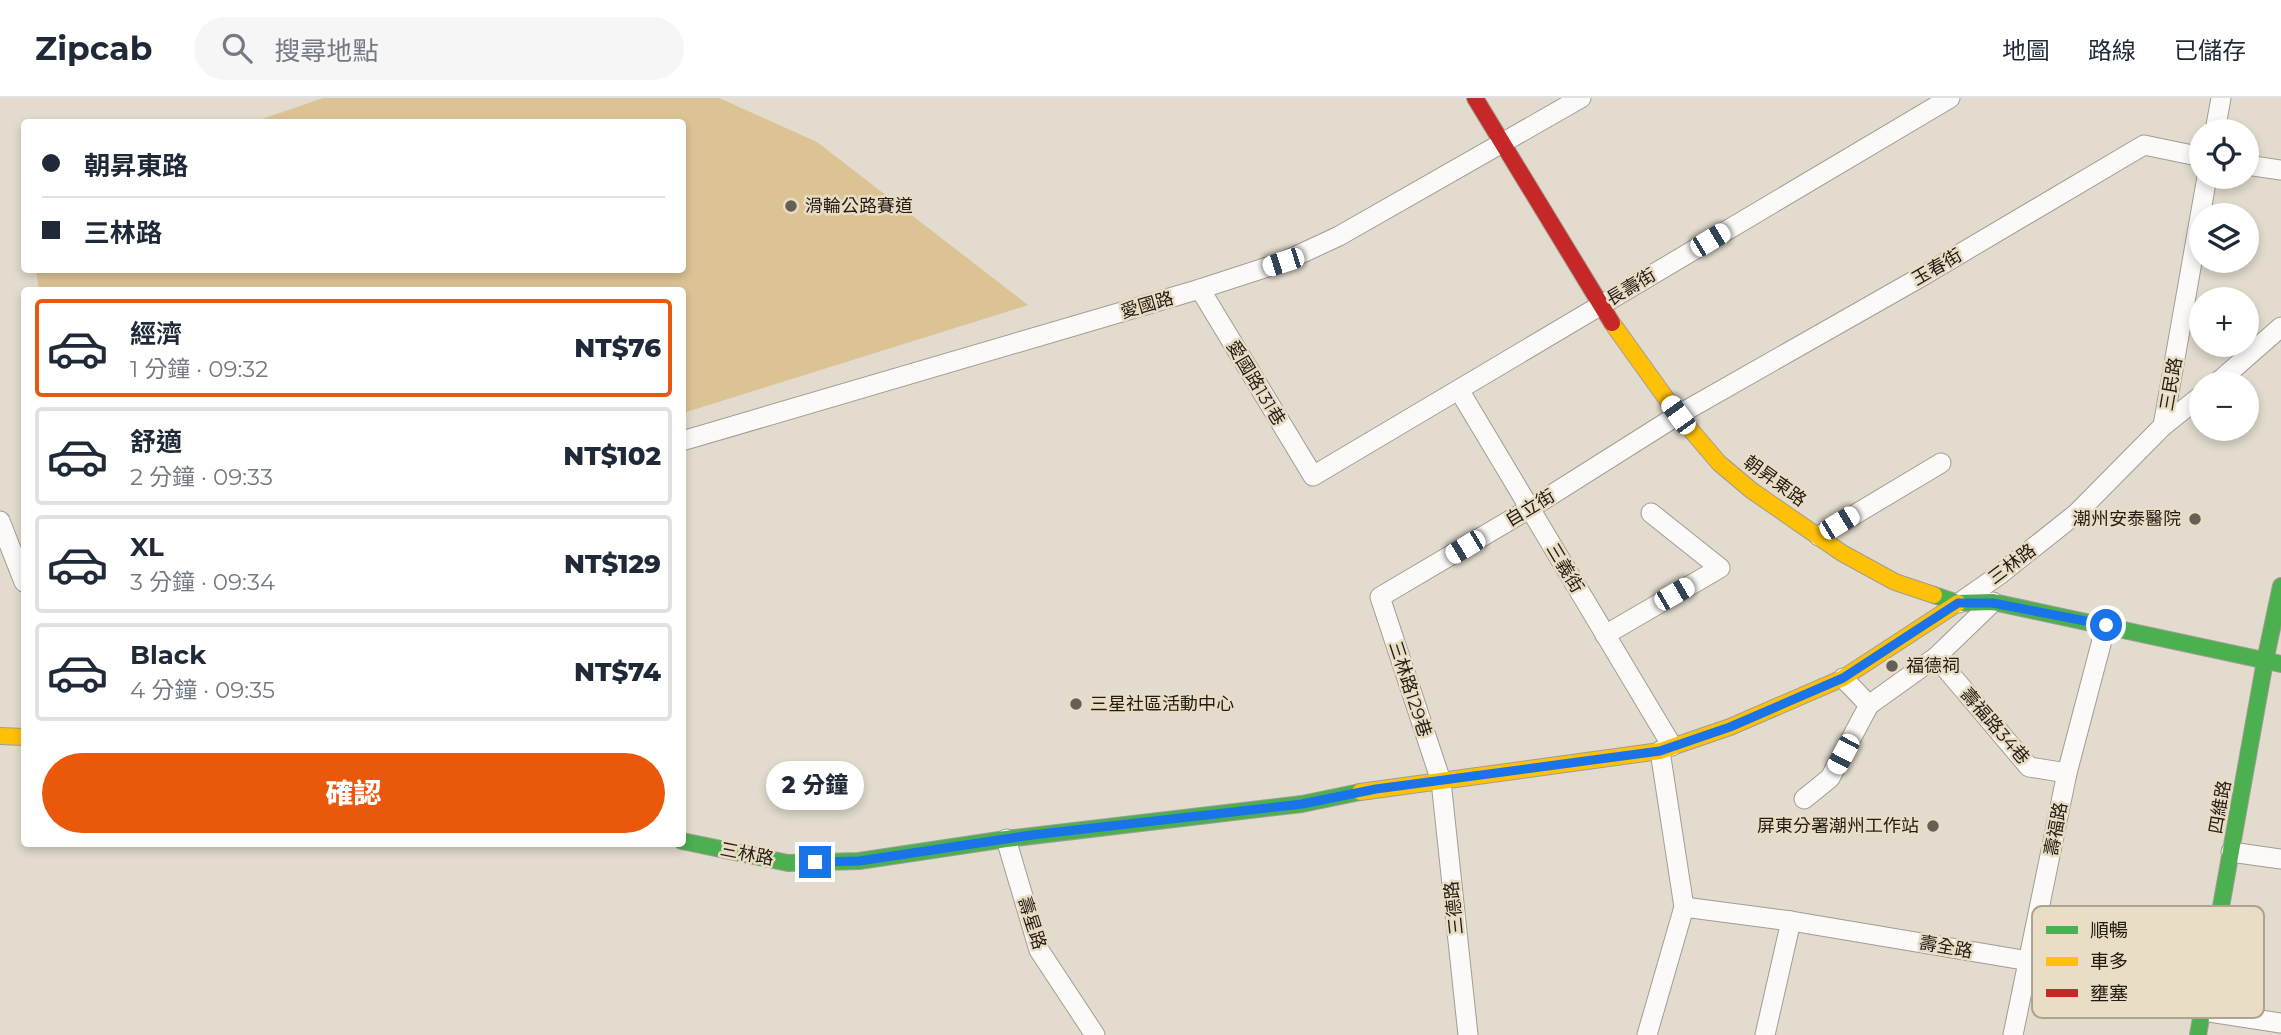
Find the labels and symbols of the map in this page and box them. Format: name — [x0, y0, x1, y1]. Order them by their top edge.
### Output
place label: 滑輪公路賽道 — [805, 195, 913, 217]
marker: 滑輪公路賽道 — [783, 198, 799, 214]
car — [1687, 220, 1734, 260]
street label: 玉春街 — [1908, 244, 1966, 290]
car — [1260, 246, 1307, 278]
street label: 長壽街 — [1602, 264, 1660, 310]
street label: 愛國路 — [1118, 287, 1176, 323]
street label: 愛國路131巷 — [1222, 337, 1290, 429]
street label: 三民路 — [2155, 356, 2187, 412]
car — [1658, 392, 1699, 438]
street label: 朝昇東路 — [1739, 451, 1811, 511]
street label: 自立街 — [1501, 485, 1559, 531]
car — [1816, 503, 1863, 543]
place label: 潮州安泰醫院 — [2073, 508, 2181, 530]
marker: 潮州安泰醫院 — [2187, 511, 2203, 527]
car — [1442, 527, 1489, 567]
street label: 三義街 — [1542, 539, 1588, 597]
street label: 三林路 — [1984, 539, 2040, 589]
car — [1651, 574, 1698, 614]
route start — [2090, 609, 2122, 641]
street label: 三林路129巷 — [1384, 638, 1436, 740]
place label: 福德祠 — [1906, 655, 1960, 677]
marker: 福德祠 — [1884, 658, 1900, 674]
street label: 壽福路34巷 — [1956, 683, 2034, 769]
place label: 三星社區活動中心 — [1090, 693, 1234, 715]
marker: 三星社區活動中心 — [1068, 696, 1084, 712]
car — [1824, 731, 1863, 777]
callout: 2 分鐘 — [766, 760, 864, 810]
street label: 四維路 — [2204, 779, 2236, 835]
street label: 壽福路 — [2040, 800, 2072, 858]
place label: 屏東分署潮州工作站 — [1757, 815, 1919, 837]
marker: 屏東分署潮州工作站 — [1925, 818, 1941, 834]
street label: 三林路 — [718, 838, 776, 870]
route end — [799, 846, 831, 878]
street label: 三德路 — [1440, 880, 1468, 936]
street label: 壽星路 — [1013, 894, 1051, 952]
legend — [2032, 906, 2264, 1018]
text: 順暢 — [2090, 919, 2128, 942]
street label: 壽全路 — [1918, 931, 1974, 963]
text: 車多 — [2090, 950, 2128, 973]
text: 壅塞 — [2090, 982, 2128, 1005]

